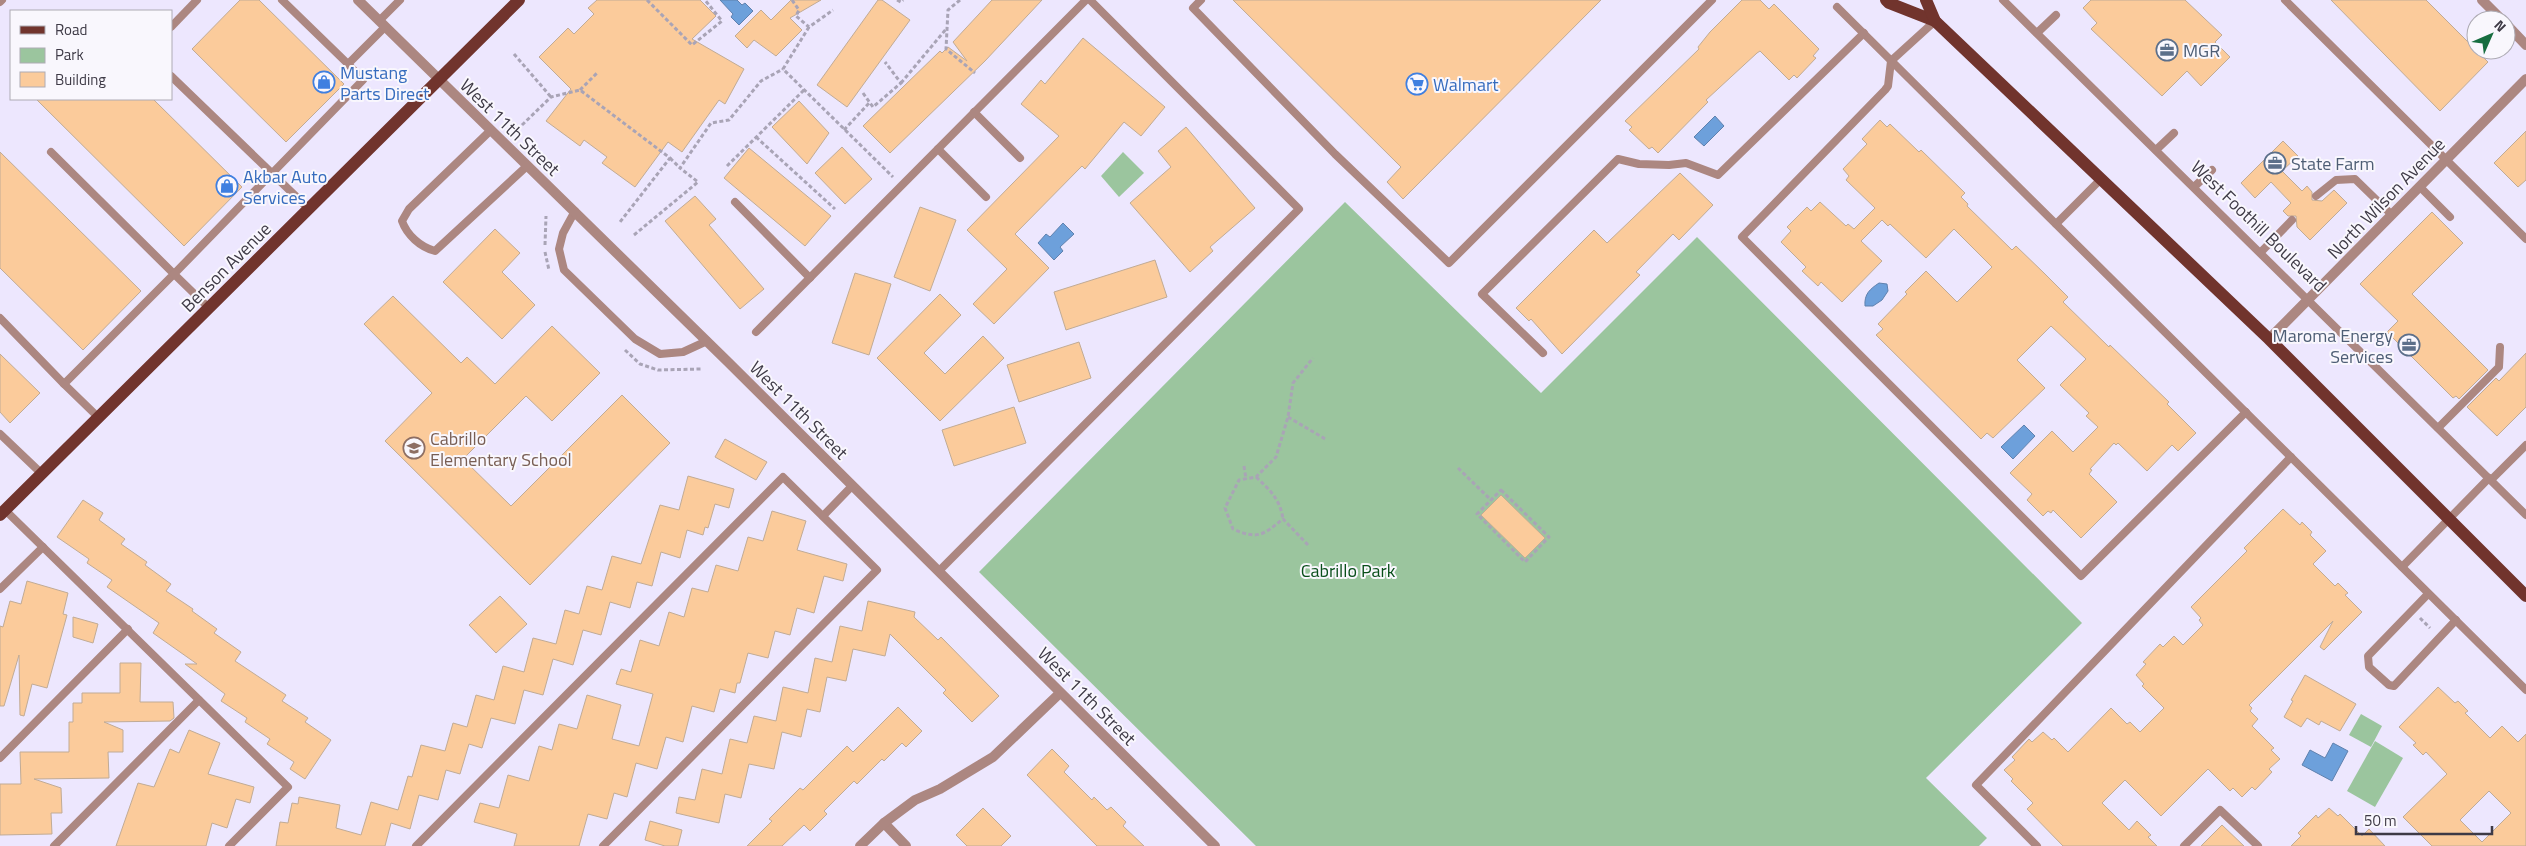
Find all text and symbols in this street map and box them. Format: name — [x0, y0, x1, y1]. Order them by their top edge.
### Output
legend — [10, 10, 172, 100]
north arrow — [2466, 10, 2516, 60]
text: N — [2490, 15, 2511, 36]
text: Road — [55, 18, 87, 41]
place label: MGR — [2183, 37, 2220, 64]
office icon: MGR — [2155, 38, 2179, 62]
text: Park — [55, 43, 84, 66]
place label: Mustang Parts Direct — [340, 59, 430, 107]
text: Building — [55, 68, 106, 91]
shop icon: Mustang Parts Direct — [312, 70, 336, 94]
place label: Walmart — [1433, 71, 1499, 98]
street label: West 11th Street — [454, 72, 567, 182]
supermarket icon: Walmart — [1405, 72, 1429, 96]
street label: North Wilson Avenue — [2321, 131, 2451, 265]
place label: State Farm — [2291, 150, 2374, 177]
office icon: State Farm — [2263, 151, 2287, 175]
street label: West Foothill Boulevard — [2185, 154, 2333, 298]
place label: Akbar Auto Services — [243, 163, 327, 211]
shop icon: Akbar Auto Services — [215, 174, 239, 198]
street label: Benson Avenue — [175, 216, 277, 318]
place label: Maroma Energy Services — [2273, 322, 2393, 370]
office icon: Maroma Energy Services — [2397, 333, 2421, 357]
street label: West 11th Street — [744, 355, 855, 466]
place label: Cabrillo Elementary School — [430, 425, 572, 473]
school or university icon: Cabrillo Elementary School — [402, 436, 426, 460]
park label: Cabrillo Park — [1301, 557, 1396, 584]
street label: West 11th Street — [1032, 641, 1143, 752]
scale bar — [2356, 804, 2492, 836]
text: 50 m — [2364, 809, 2397, 832]

